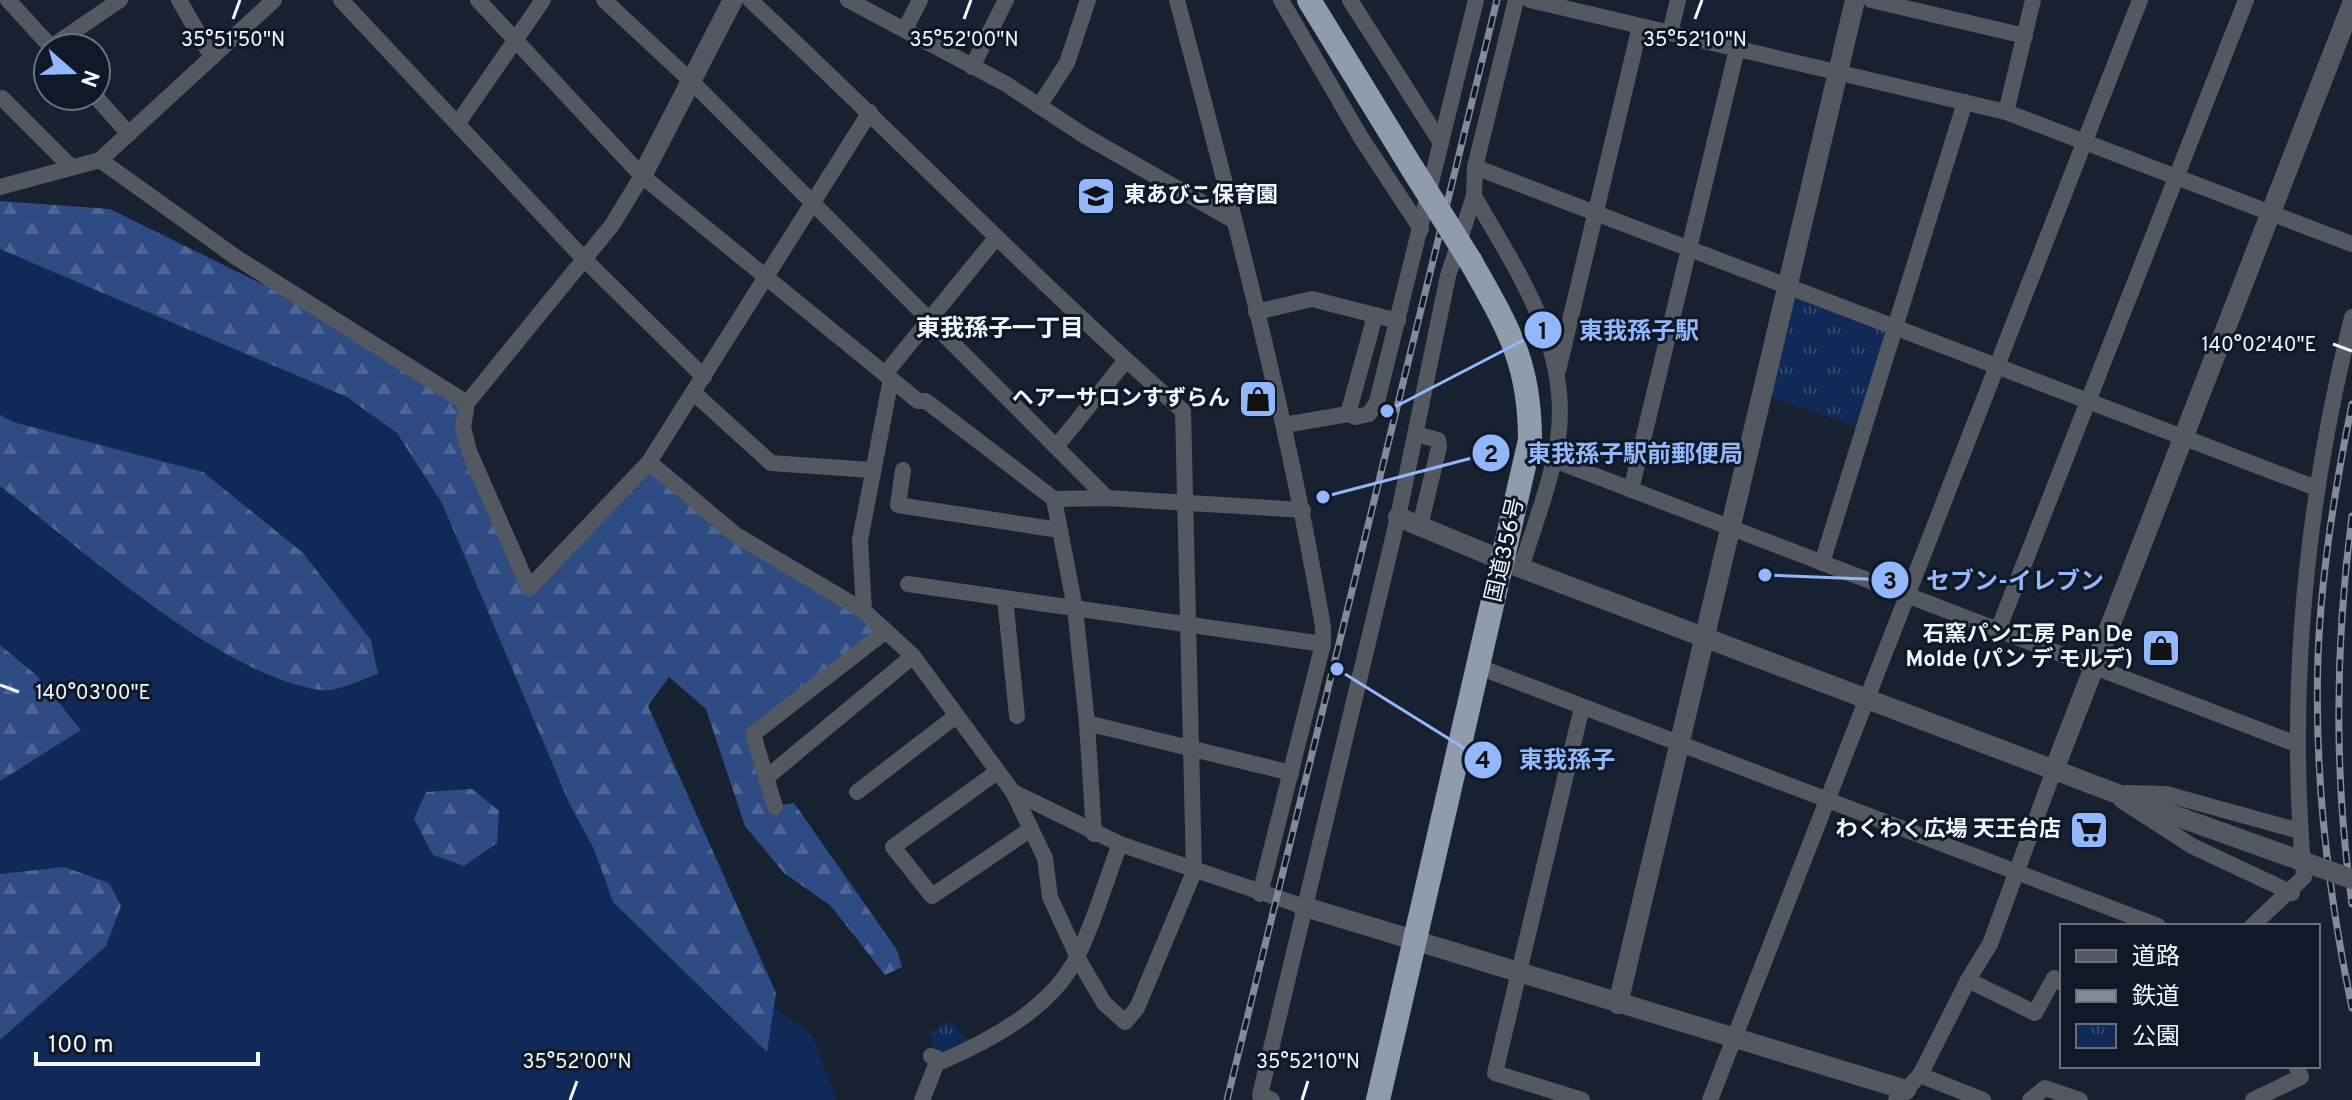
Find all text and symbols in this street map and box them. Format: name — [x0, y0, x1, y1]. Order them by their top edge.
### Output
text: 35°51'50"N — [181, 28, 285, 54]
text: 35°52'00"N — [909, 28, 1019, 54]
text: 35°52'10"N — [1643, 28, 1747, 54]
north arrow — [32, 32, 112, 112]
text: N — [73, 66, 104, 90]
school or university icon: 東あびこ保育園 — [1075, 175, 1117, 217]
place label: 東あびこ保育園 — [1124, 183, 1278, 210]
callout: 東我孫子駅 — [1523, 306, 1715, 354]
district label: 東我孫子一丁目 — [916, 315, 1084, 345]
text: 1 — [1538, 318, 1548, 348]
text: 東我孫子駅 — [1579, 318, 1699, 348]
text: 140°02'40"E — [2201, 333, 2317, 359]
shop icon: ヘアーサロンすずらん — [1237, 378, 1279, 420]
place label: ヘアーサロンすずらん — [1012, 386, 1230, 413]
callout: 東我孫子駅前郵便局 — [1471, 429, 1759, 477]
text: 2 — [1484, 441, 1498, 471]
text: 東我孫子駅前郵便局 — [1527, 441, 1743, 471]
street label: 国道356号 — [1481, 495, 1531, 605]
callout: セブン-イレブン — [1870, 556, 2120, 604]
text: 3 — [1883, 568, 1897, 598]
text: セブン-イレブン — [1926, 568, 2104, 598]
place label: 石窯パン工房 Pan De Molde (パン デ モルデ) — [1905, 622, 2133, 674]
shop icon: 石窯パン工房 Pan De Molde (パン デ モルデ) — [2140, 627, 2182, 669]
text: 140°03'00"E — [35, 681, 151, 707]
callout: 東我孫子 — [1463, 736, 1631, 784]
text: 4 — [1475, 747, 1491, 777]
text: 東我孫子 — [1519, 747, 1615, 777]
supermarket icon: わくわく広場 天王台店 — [2068, 809, 2110, 851]
place label: わくわく広場 天王台店 — [1835, 817, 2061, 844]
legend — [2060, 924, 2320, 1068]
text: 道路 — [2132, 943, 2180, 973]
text: 鉄道 — [2132, 983, 2180, 1013]
scale bar — [36, 1016, 258, 1066]
text: 公園 — [2132, 1023, 2180, 1053]
text: 100 m — [48, 1031, 114, 1061]
text: 35°52'00"N — [522, 1050, 632, 1076]
text: 35°52'10"N — [1256, 1050, 1360, 1076]

